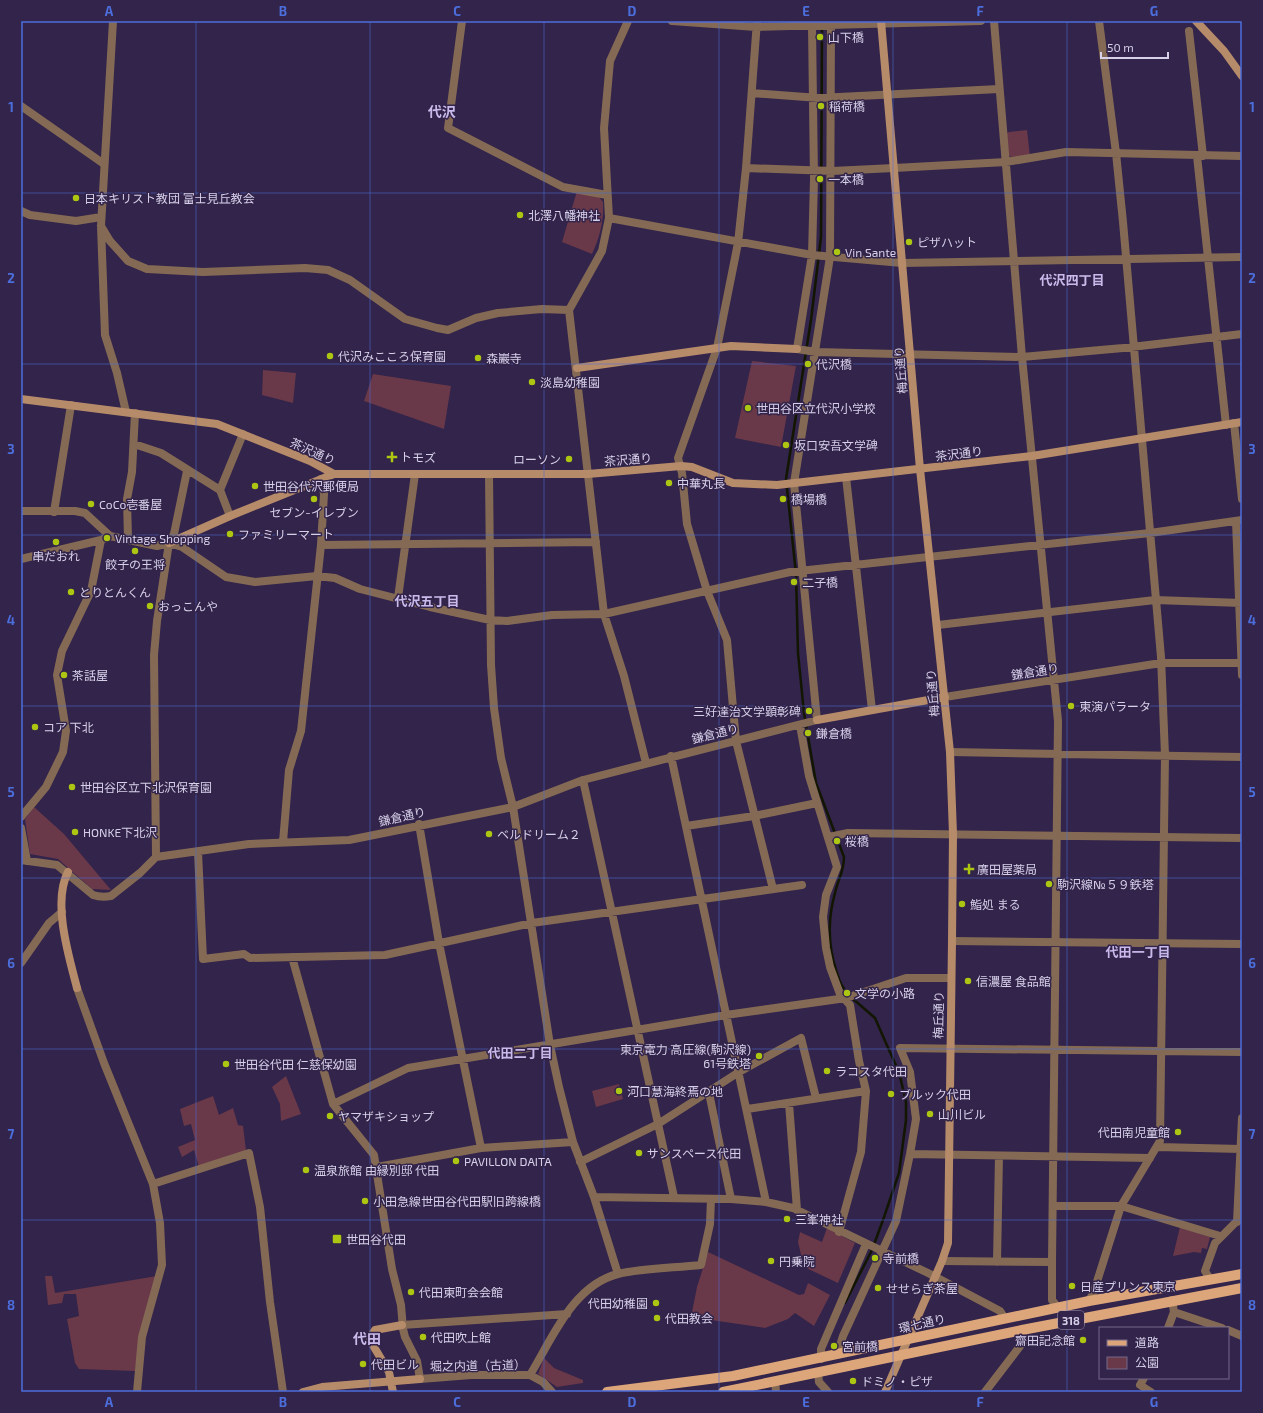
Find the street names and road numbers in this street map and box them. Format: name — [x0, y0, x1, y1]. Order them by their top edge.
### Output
street label: 梅丘通り — [891, 345, 909, 395]
street label: 茶沢通り — [288, 435, 338, 467]
street label: 茶沢通り — [934, 443, 984, 463]
street label: 茶沢通り — [603, 450, 653, 468]
street label: 鎌倉通り — [1010, 660, 1060, 682]
street label: 梅丘通り — [923, 668, 941, 718]
street label: 鎌倉通り — [690, 720, 740, 746]
street label: 鎌倉通り — [377, 804, 427, 828]
street label: 梅丘通り — [931, 991, 945, 1039]
street label: 環七通り — [897, 1311, 947, 1335]
road number: 318 — [1058, 1311, 1084, 1329]
street label: 堀之内道（古道） — [430, 1357, 526, 1373]

